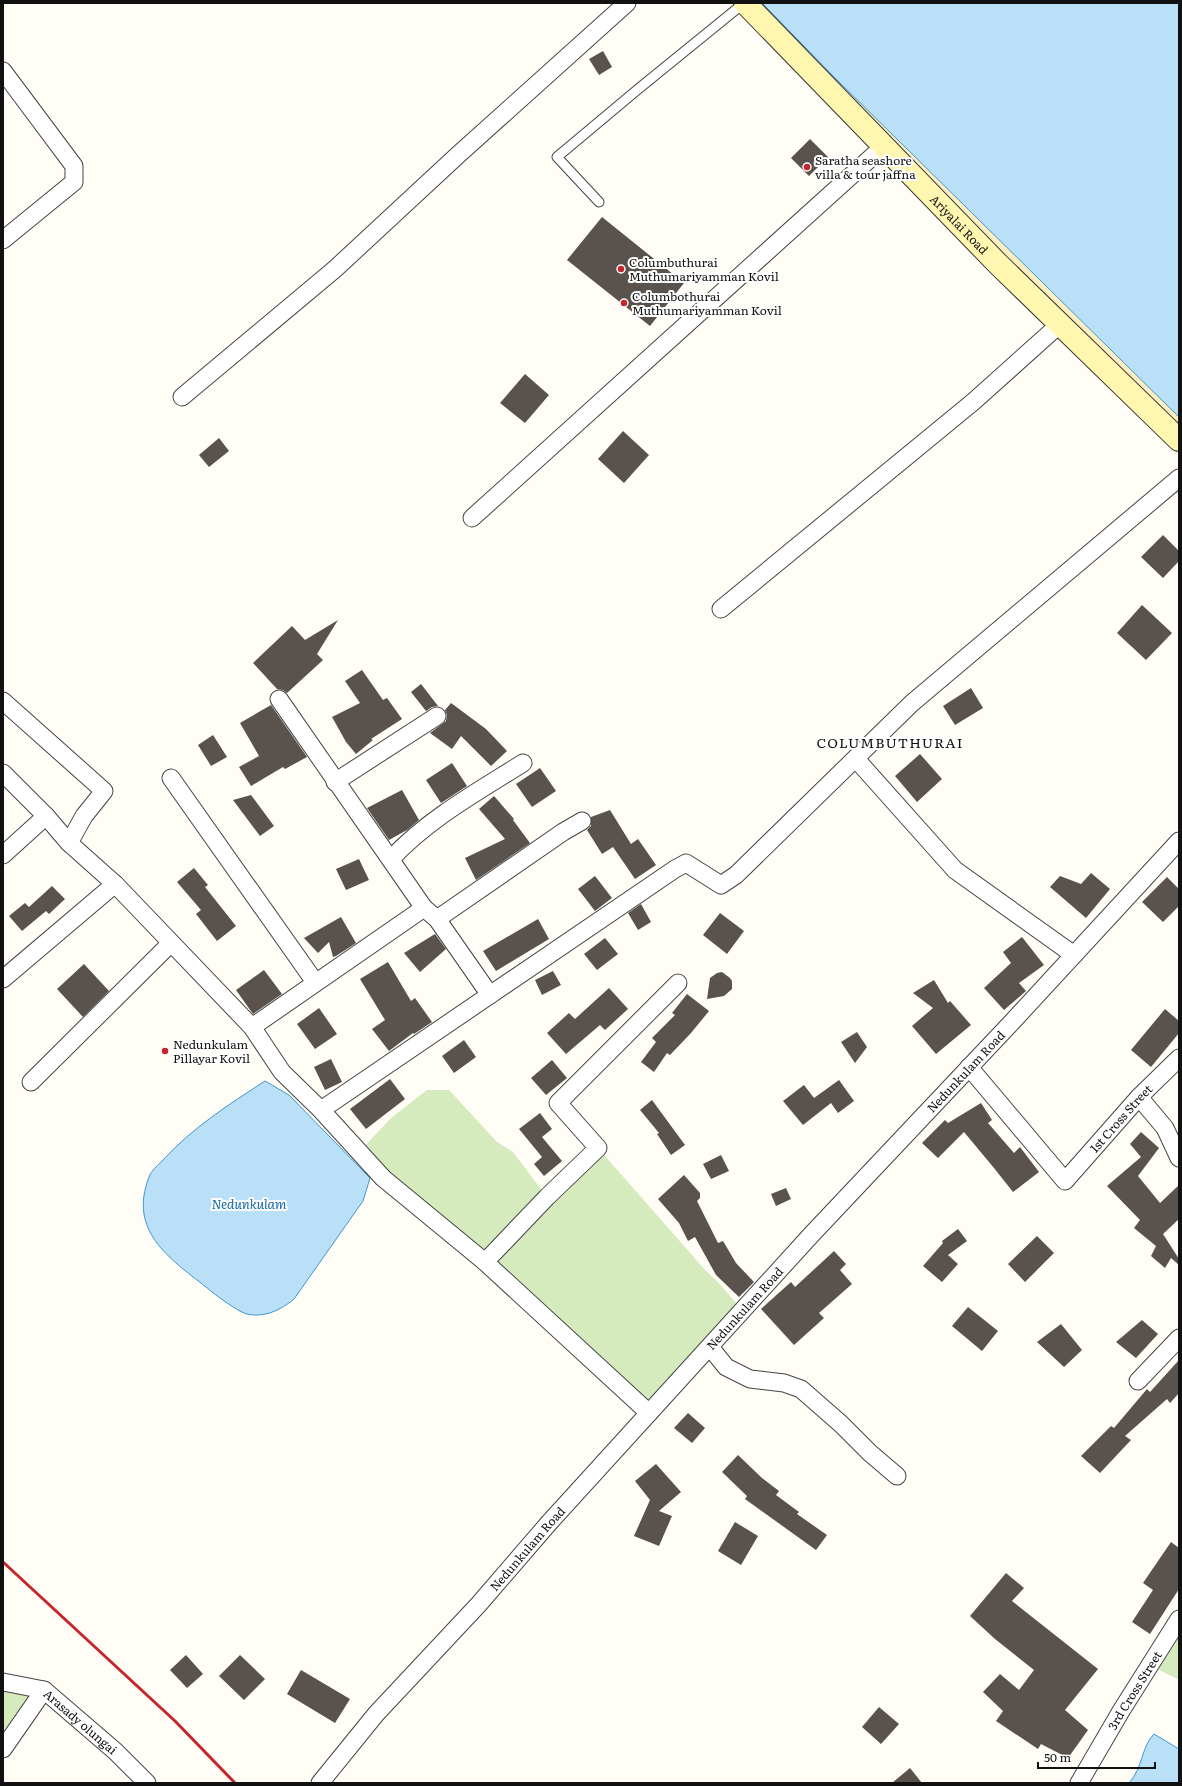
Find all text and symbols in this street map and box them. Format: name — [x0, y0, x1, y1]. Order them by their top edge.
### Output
place label: Saratha seashore villa & tour jaffna — [815, 151, 916, 183]
marker: Saratha seashore villa & tour jaffna — [802, 162, 812, 172]
street label: Ariyalai Road — [926, 190, 993, 259]
place label: Columbuthurai Muthumariyamman Kovil — [629, 253, 779, 285]
marker: Columbuthurai Muthumariyamman Kovil — [616, 264, 626, 274]
place label: Columbothurai Muthumariyamman Kovil — [632, 287, 782, 319]
marker: Columbothurai Muthumariyamman Kovil — [619, 298, 629, 308]
district label: COLUMBUTHURAI — [817, 732, 963, 752]
street label: Nedunkulam Road — [922, 1026, 1009, 1116]
place label: Nedunkulam Pillayar Kovil — [173, 1035, 250, 1067]
marker: Nedunkulam Pillayar Kovil — [160, 1046, 170, 1056]
street label: 1st Cross Street — [1085, 1080, 1156, 1156]
water label: Nedunkulam — [212, 1194, 287, 1213]
street label: Nedunkulam Road — [702, 1262, 787, 1354]
street label: Nedunkulam Road — [485, 1502, 569, 1595]
street label: 3rd Cross Street — [1103, 1647, 1166, 1733]
street label: Arasady olungai — [40, 1685, 121, 1758]
scale bar — [1038, 1744, 1155, 1770]
text: 50 m — [1044, 1748, 1071, 1766]

